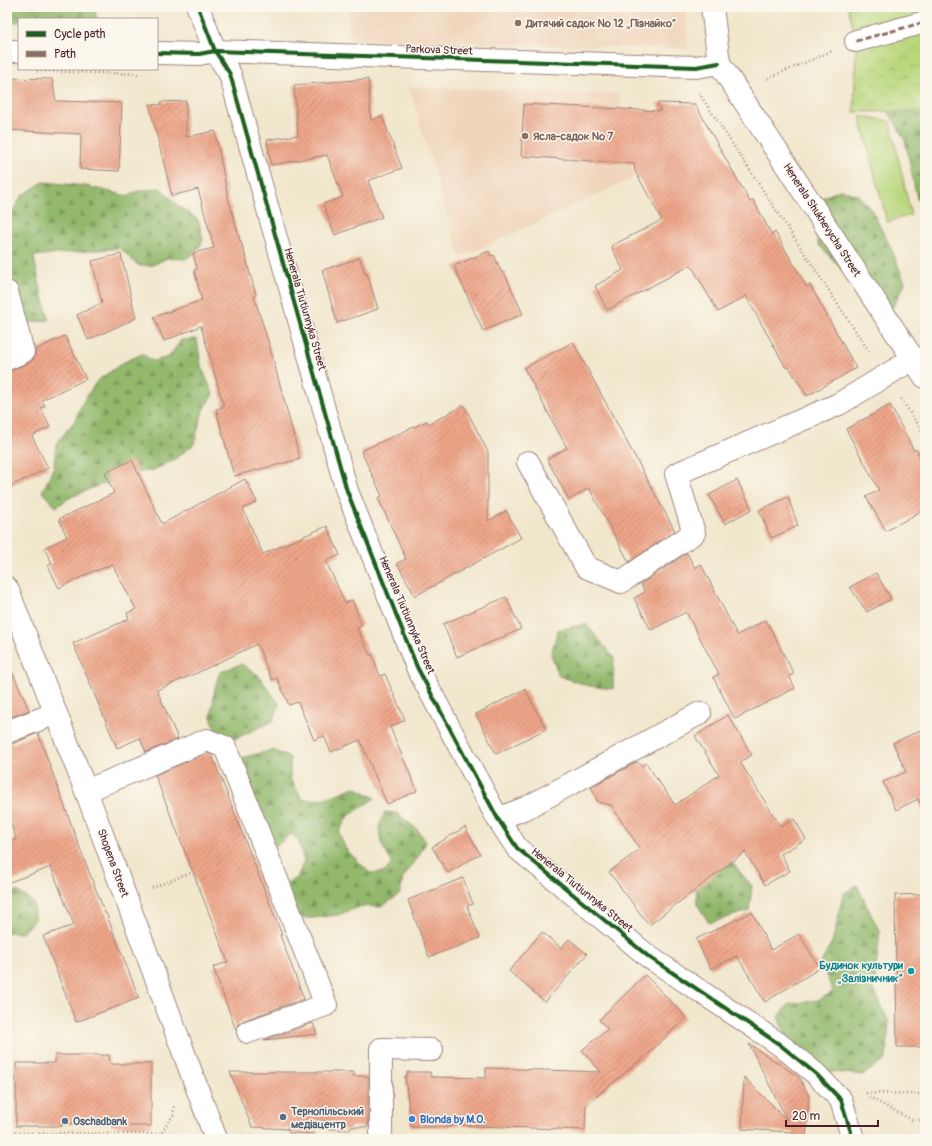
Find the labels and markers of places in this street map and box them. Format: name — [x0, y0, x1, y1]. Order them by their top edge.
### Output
place label: Дитячий садок № 12 „Пізнайко“ — [525, 17, 677, 30]
marker: Дитячий садок № 12 „Пізнайко“ — [513, 18, 523, 28]
place label: Ясла-садок № 7 — [533, 130, 614, 143]
marker: Ясла-садок № 7 — [520, 131, 530, 141]
place label: Будинок культури „Залізничник“ — [819, 959, 903, 985]
marker: Будинок культури „Залізничник“ — [906, 966, 916, 976]
place label: Тернопільський медіацентр — [290, 1105, 364, 1131]
marker: Тернопільський медіацентр — [278, 1112, 288, 1122]
place label: Blonda by M.O. — [420, 1113, 486, 1126]
marker: Blonda by M.O. — [407, 1114, 417, 1124]
place label: Oschadbank — [73, 1115, 128, 1128]
marker: Oschadbank — [60, 1116, 70, 1126]

